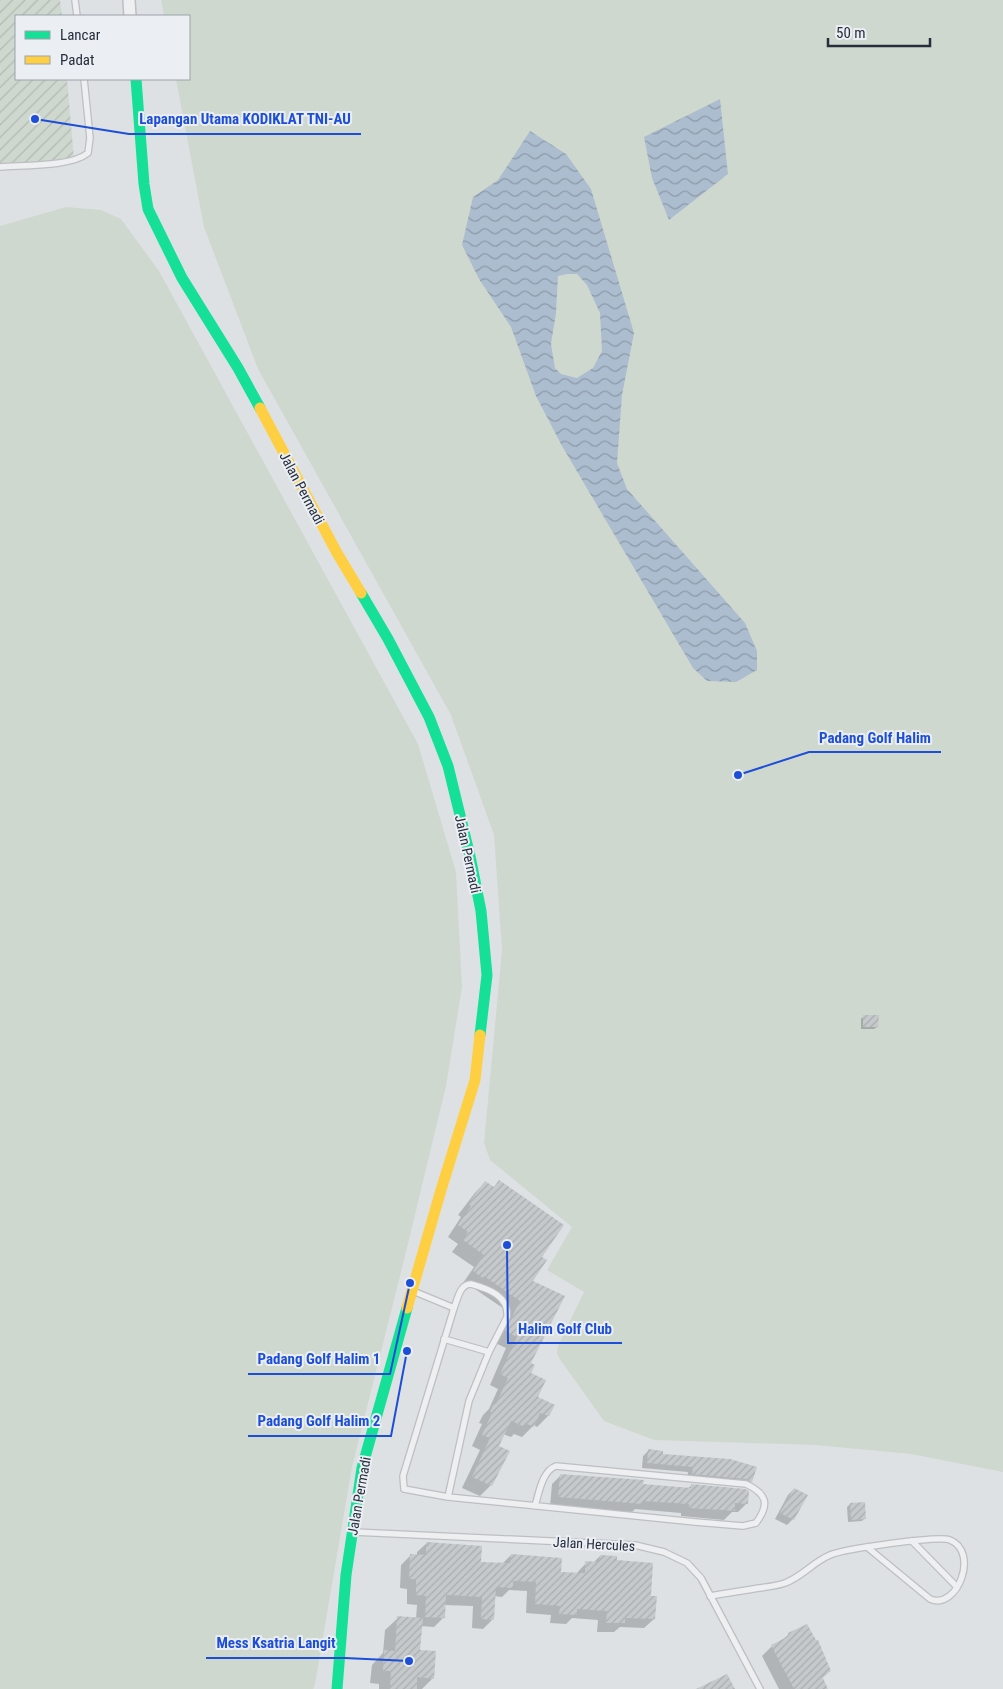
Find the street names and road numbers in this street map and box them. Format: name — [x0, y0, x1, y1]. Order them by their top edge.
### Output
street label: Jalan Permadi — [276, 449, 328, 527]
street label: Jalan Permadi — [452, 814, 484, 894]
street label: Jalan Permadi — [344, 1456, 374, 1536]
street label: Jalan Hercules — [553, 1534, 635, 1554]

